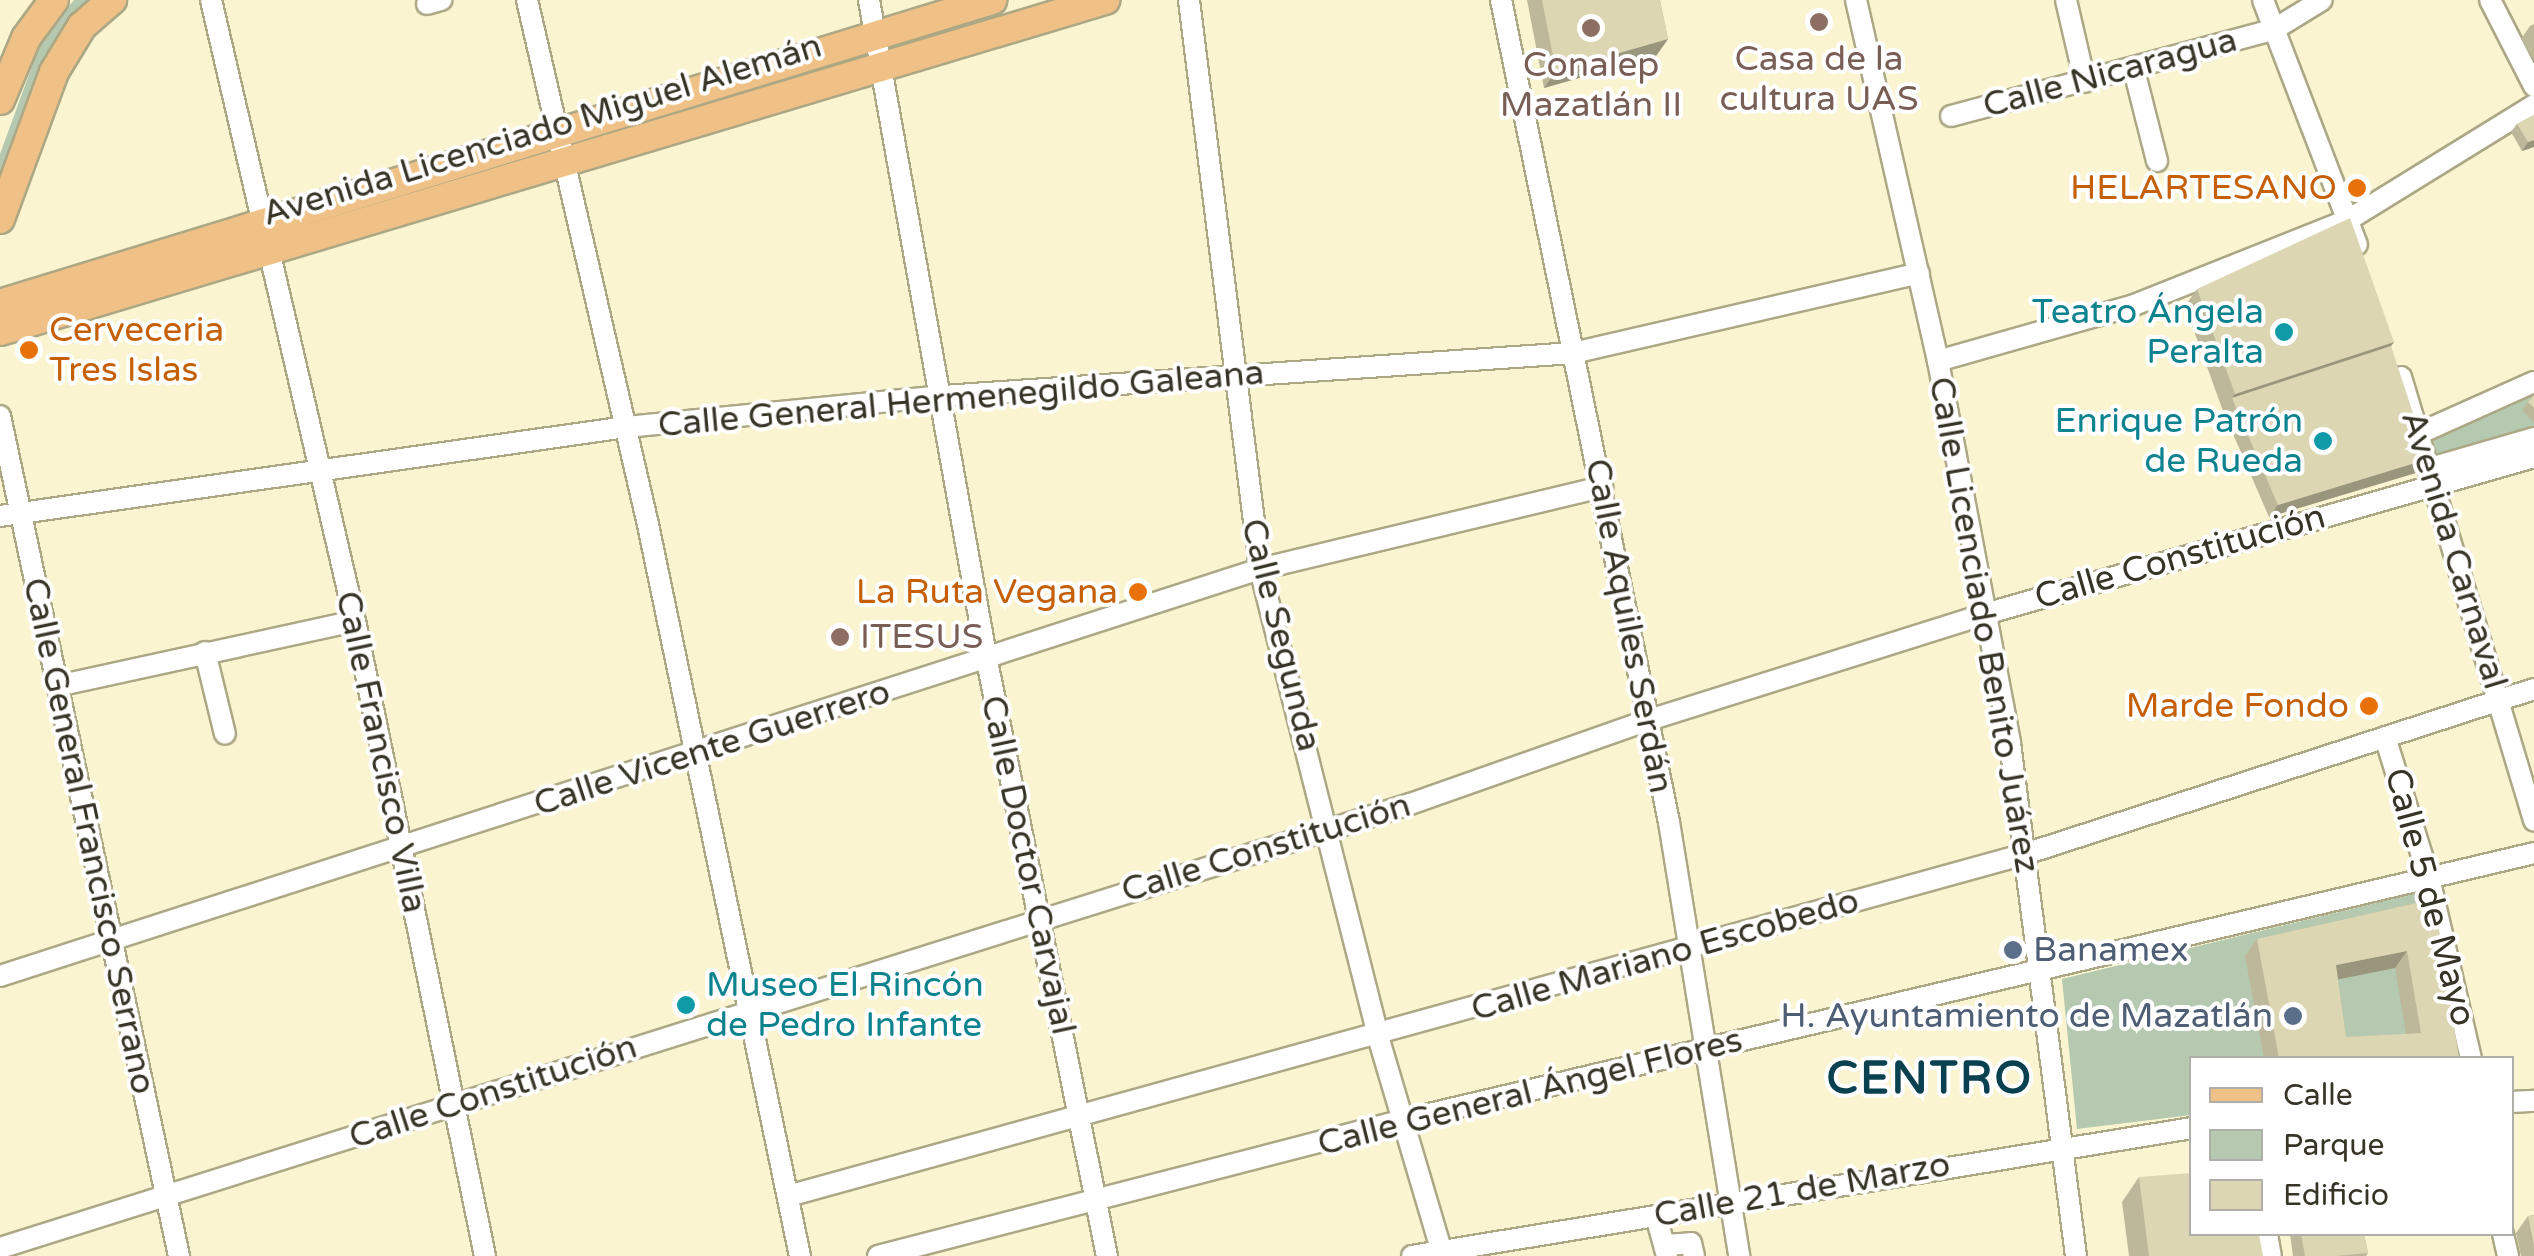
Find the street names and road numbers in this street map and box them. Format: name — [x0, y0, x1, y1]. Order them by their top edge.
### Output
street label: Calle Nicaragua — [1978, 19, 2242, 127]
street label: Avenida Licenciado Miguel Alemán — [257, 25, 827, 235]
street label: Calle General Hermenegildo Galeana — [656, 352, 1266, 446]
street label: Calle Licenciado Benito Juárez — [1920, 374, 2048, 876]
street label: Avenida Carnaval — [2392, 406, 2516, 694]
street label: Calle Aquiles Serdán — [1576, 455, 1682, 797]
street label: Calle Constitución — [2030, 495, 2330, 619]
street label: Calle Segunda — [1232, 514, 1330, 756]
street label: Calle General Francisco Serrano — [14, 574, 164, 1098]
street label: Calle Francisco Villa — [326, 587, 436, 917]
street label: Calle Vicente Guerrero — [529, 671, 895, 825]
street label: Calle Doctor Carvajal — [972, 692, 1084, 1038]
street label: Calle 5 de Mayo — [2375, 763, 2485, 1031]
street label: Calle Constitución — [1116, 784, 1416, 912]
street label: Calle Mariano Escobedo — [1466, 880, 1864, 1030]
street label: Calle General Ángel Flores — [1313, 1019, 1747, 1165]
street label: Calle Constitución — [344, 1026, 642, 1158]
street label: Calle 21 de Marzo — [1651, 1143, 1953, 1237]

